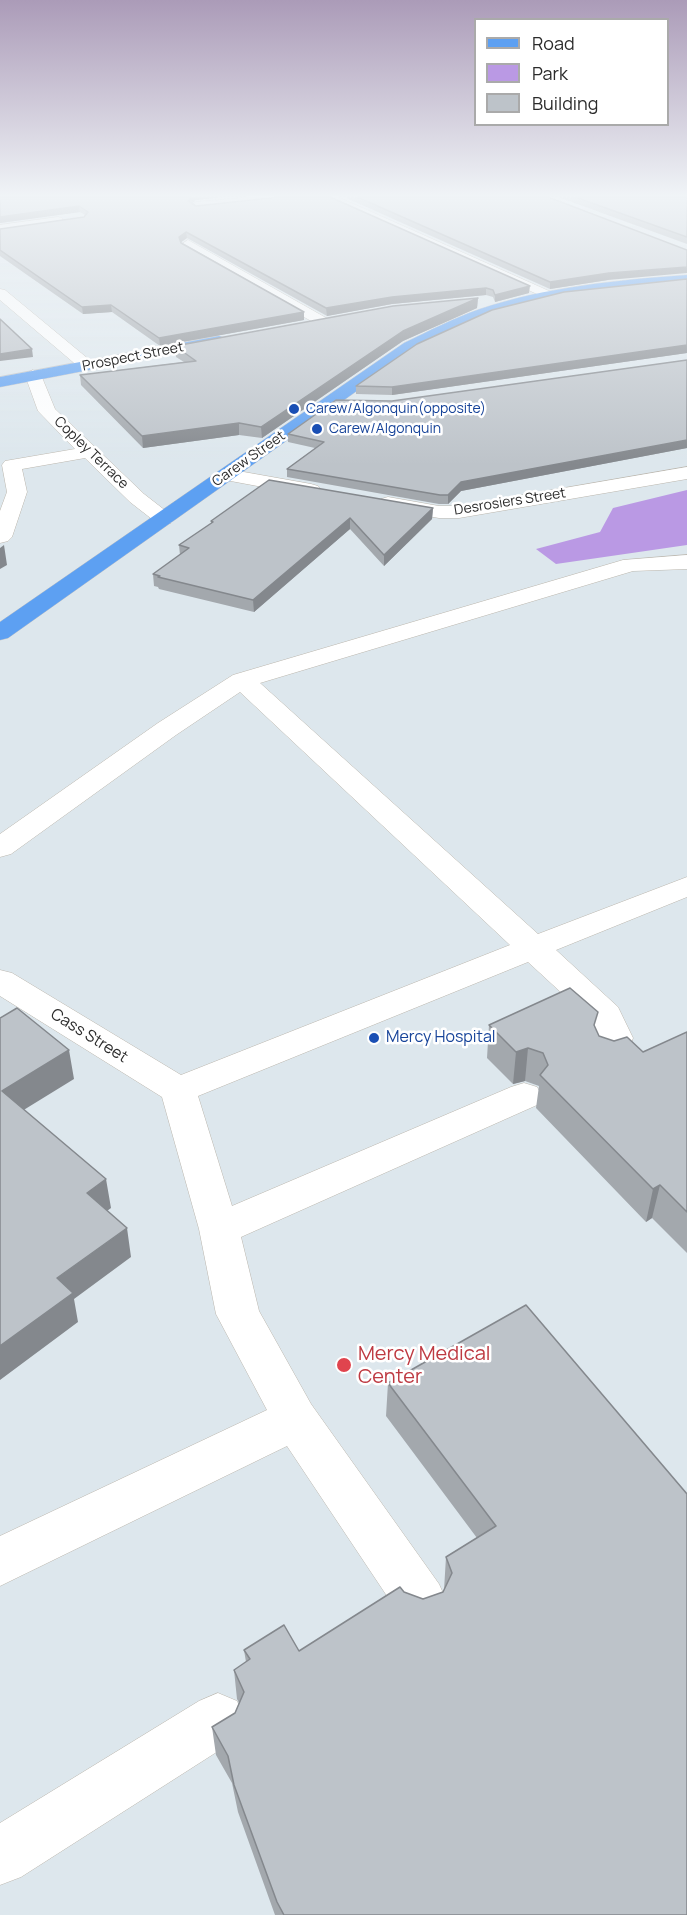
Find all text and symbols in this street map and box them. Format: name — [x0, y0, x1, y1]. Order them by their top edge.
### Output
legend — [474, 18, 669, 126]
text: Road — [532, 31, 575, 55]
text: Park — [532, 61, 568, 85]
text: Building — [532, 91, 598, 115]
street label: Prospect Street — [81, 339, 185, 375]
place label: Carew/Algonquin(opposite) — [306, 401, 486, 417]
marker: Carew/Algonquin(opposite) — [287, 402, 301, 416]
street label: Copley Terrace — [50, 413, 132, 493]
place label: Carew/Algonquin — [329, 421, 441, 437]
marker: Carew/Algonquin — [310, 422, 324, 436]
street label: Carew Street — [209, 428, 289, 490]
street label: Desrosiers Street — [453, 485, 567, 519]
street label: Cass Street — [47, 1005, 131, 1067]
place label: Mercy Hospital — [386, 1028, 496, 1048]
marker: Mercy Hospital — [367, 1031, 381, 1045]
place label: Mercy Medical Center — [358, 1342, 491, 1389]
marker: Mercy Medical Center — [335, 1356, 353, 1374]

